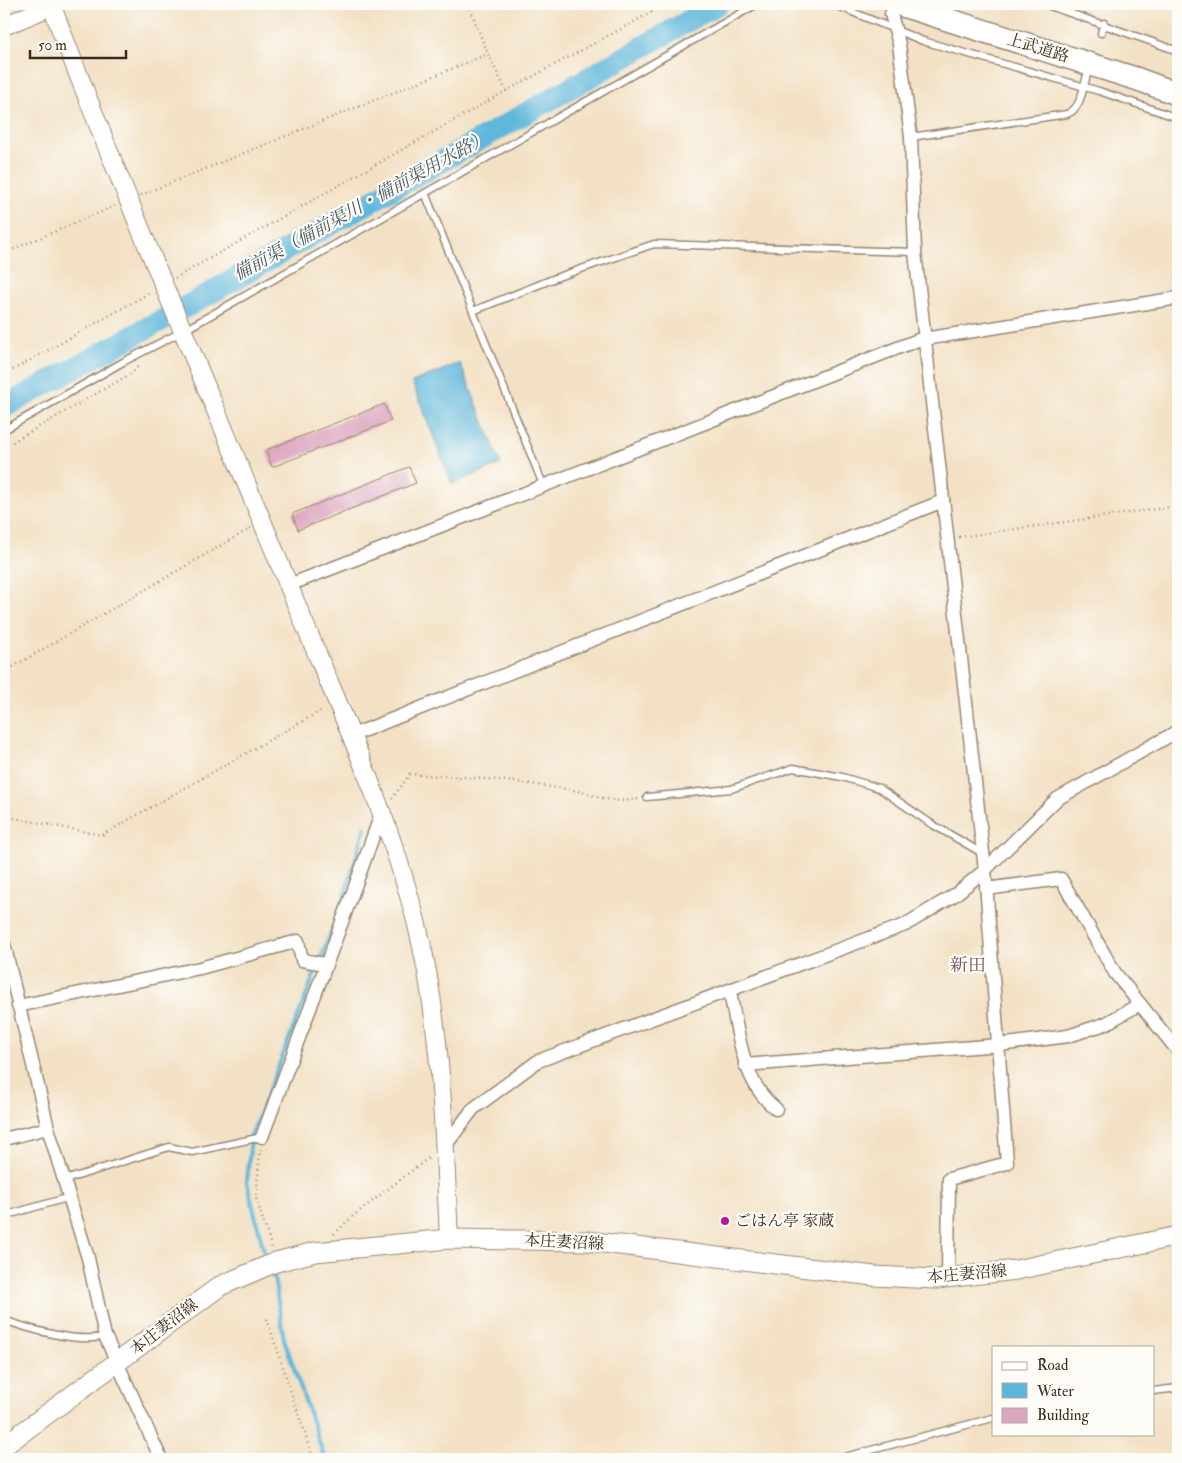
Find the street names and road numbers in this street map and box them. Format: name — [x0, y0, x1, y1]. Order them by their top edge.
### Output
street label: 上武道路 — [1004, 29, 1072, 67]
street label: 本庄妻沼線 — [524, 1230, 604, 1254]
street label: 本庄妻沼線 — [926, 1261, 1008, 1287]
street label: 本庄妻沼線 — [126, 1294, 202, 1360]

